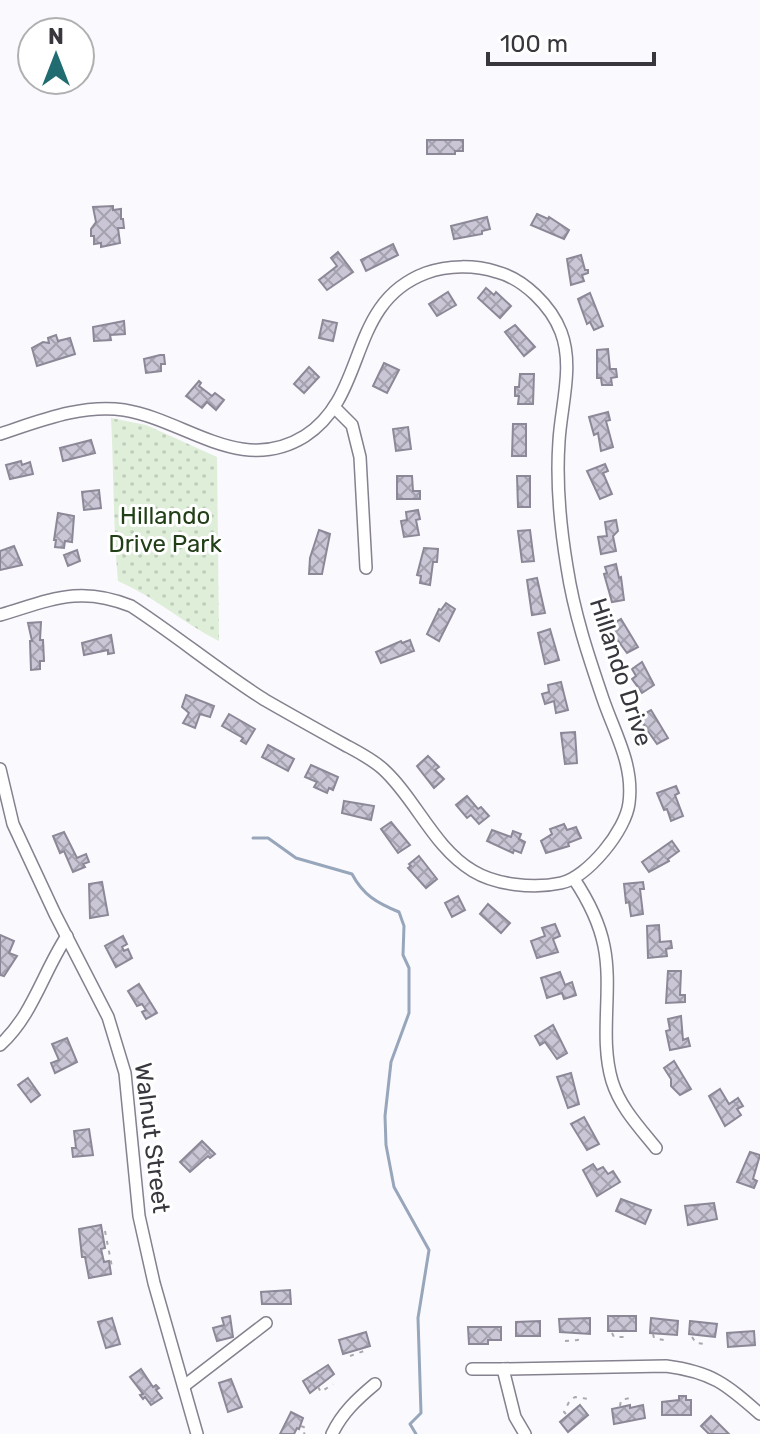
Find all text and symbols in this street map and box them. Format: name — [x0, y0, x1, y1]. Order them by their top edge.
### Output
north arrow — [16, 16, 96, 96]
scale bar — [488, 16, 654, 66]
text: N — [48, 23, 64, 50]
text: 100 m — [500, 30, 568, 58]
park label: Hillando Drive Park — [108, 502, 222, 558]
street label: Hillando Drive — [584, 594, 658, 750]
street label: Walnut Street — [129, 1061, 175, 1215]

